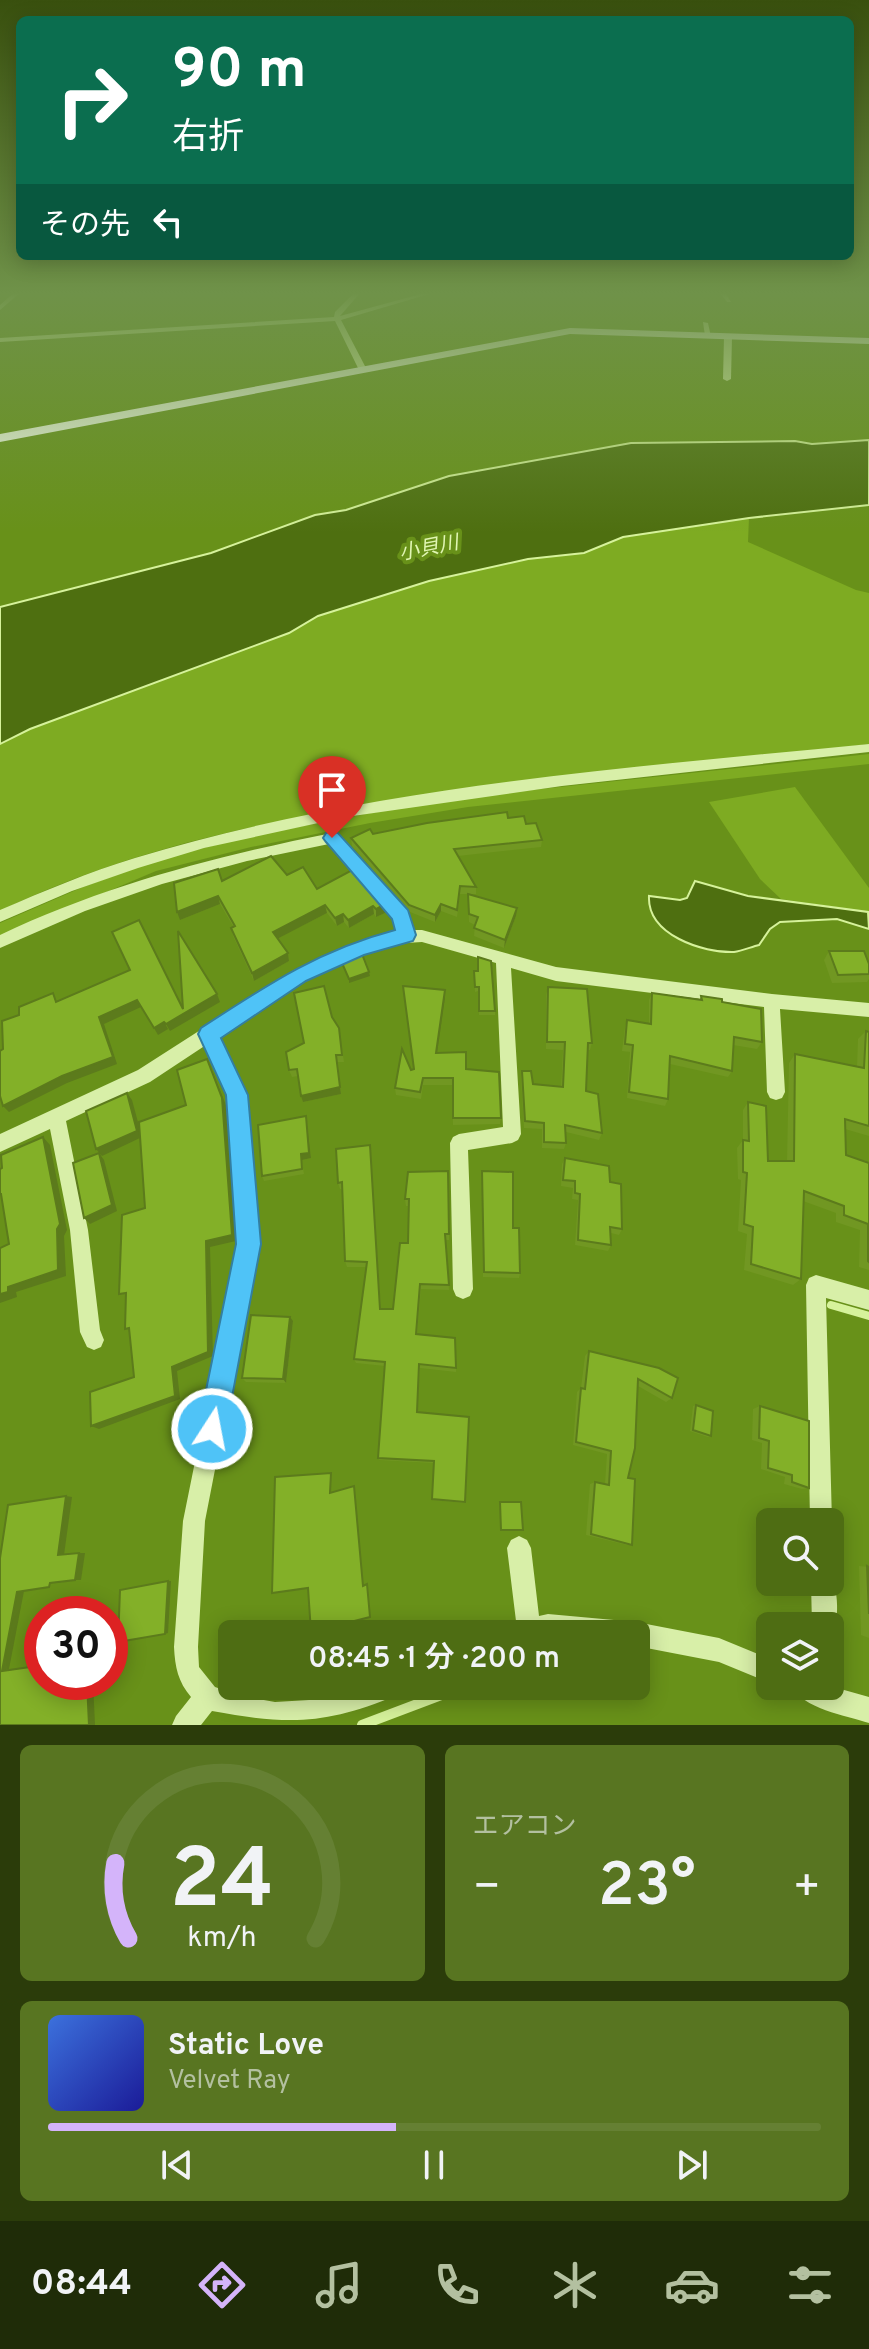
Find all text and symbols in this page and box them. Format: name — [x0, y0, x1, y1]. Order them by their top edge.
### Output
text: 90 m — [172, 37, 307, 107]
icon: right — [40, 48, 144, 152]
text: 右折 — [172, 116, 244, 162]
icon: left — [146, 200, 190, 244]
text: その先 — [40, 208, 130, 245]
water label: 小貝川 — [397, 530, 463, 567]
pin — [298, 756, 366, 838]
icon: arrive — [310, 768, 354, 812]
position arrow — [170, 1387, 254, 1471]
map controls — [756, 1508, 844, 1700]
button: search — [756, 1508, 844, 1596]
speed limit sign: 30 — [24, 1596, 128, 1700]
button: layers — [756, 1612, 844, 1700]
text: 08:45 · 1 分 · 200 m — [308, 1641, 560, 1678]
text: エアコン — [473, 1811, 577, 1844]
text: 24 — [170, 1832, 274, 1937]
text: 23° — [598, 1851, 696, 1927]
text: − — [473, 1861, 501, 1917]
text: + — [793, 1861, 821, 1917]
text: km/h — [188, 1921, 257, 1957]
text: Static Love — [168, 2028, 324, 2065]
text: Velvet Ray — [168, 2065, 291, 2098]
icon: previous — [155, 2143, 199, 2187]
icon: pause — [412, 2143, 456, 2187]
icon: next — [670, 2143, 714, 2187]
icon: directions — [194, 2257, 250, 2313]
icon: music — [311, 2257, 367, 2313]
icon: phone — [429, 2257, 485, 2313]
icon: climate — [547, 2257, 603, 2313]
icon: car — [664, 2257, 720, 2313]
icon: filters — [782, 2257, 838, 2313]
text: 08:44 — [31, 2262, 132, 2308]

